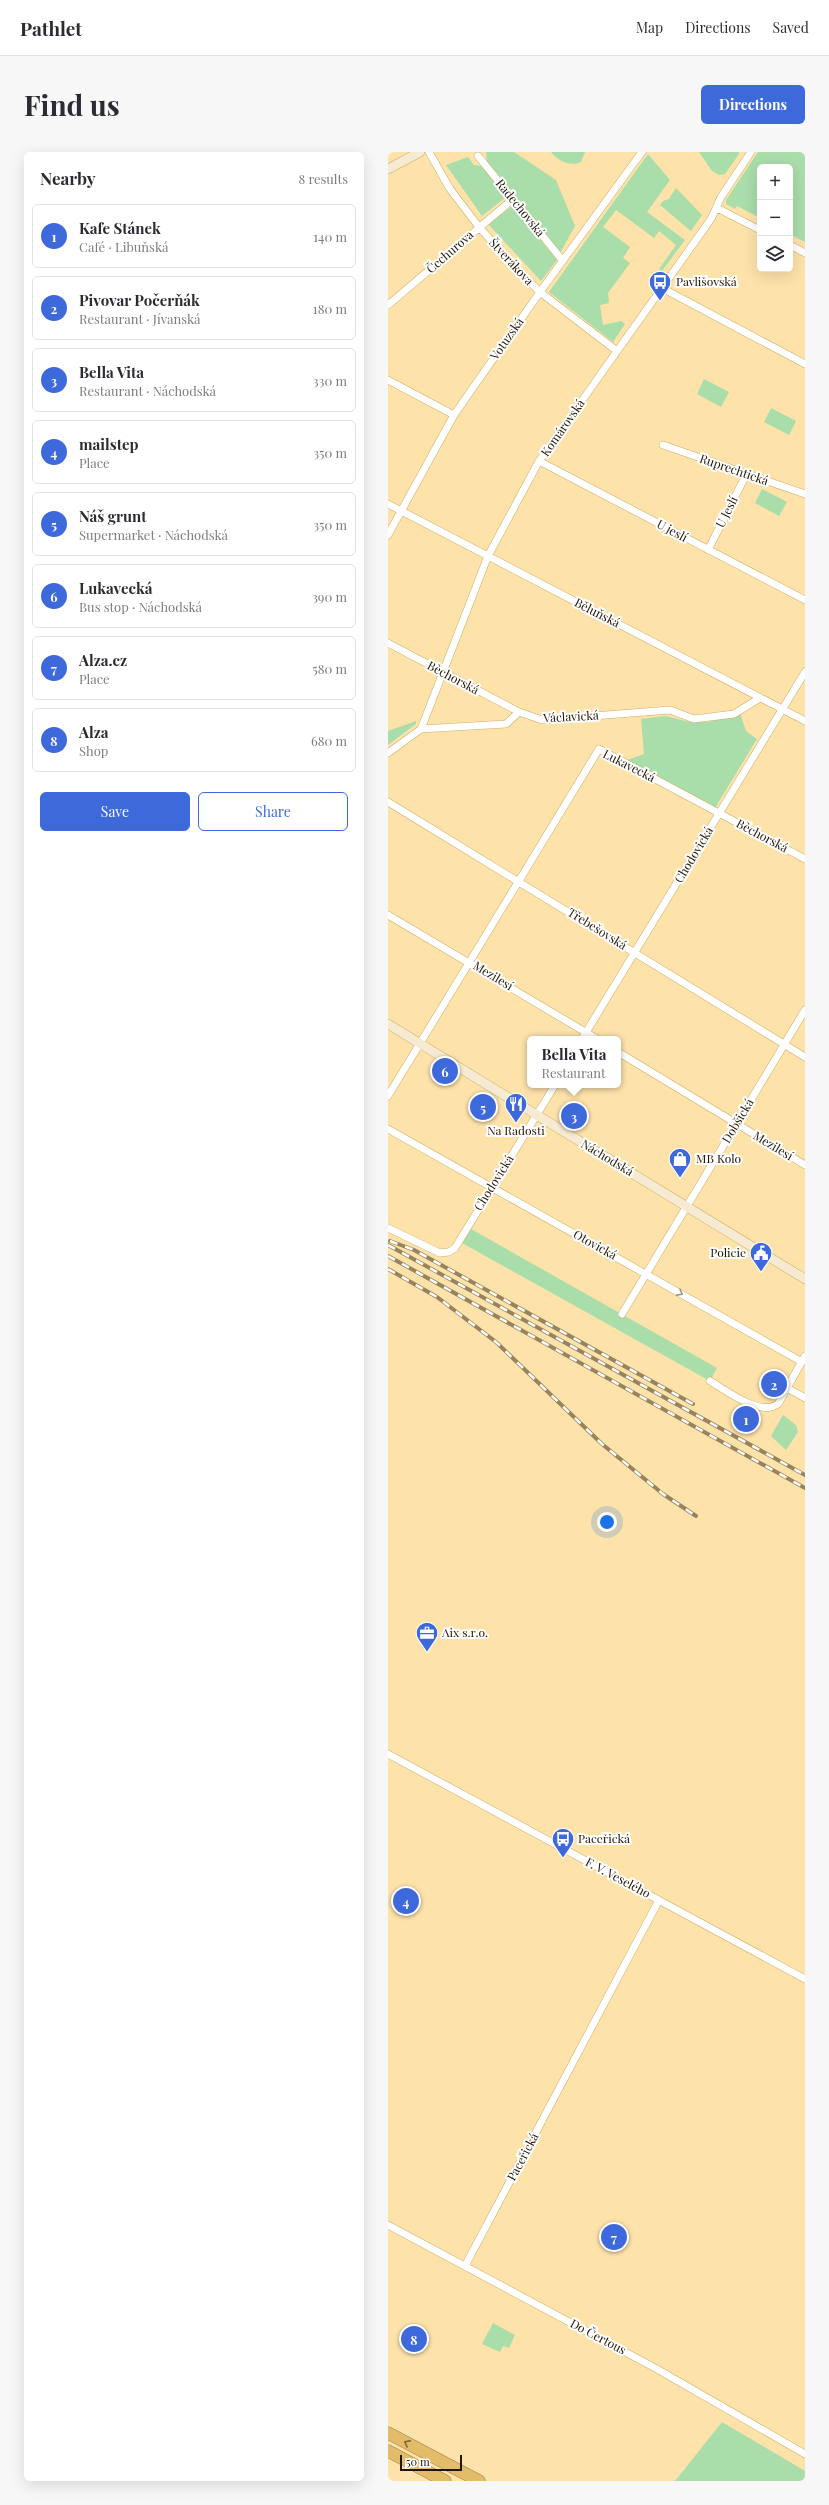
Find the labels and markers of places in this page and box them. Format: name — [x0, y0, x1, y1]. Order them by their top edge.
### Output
bus stop icon: Pavlišovská — [647, 269, 673, 302]
place label: Pavlišovská — [676, 273, 737, 289]
pin: 6 — [432, 1056, 458, 1086]
restaurant icon: Na Radosti — [503, 1091, 529, 1124]
pin: 5 — [470, 1092, 496, 1122]
pin: 3 — [561, 1101, 587, 1131]
place label: Na Radosti — [487, 1122, 545, 1138]
shop icon: MB Kolo — [667, 1146, 693, 1179]
place label: MB Kolo — [696, 1150, 742, 1166]
public building icon: Policie — [748, 1240, 774, 1273]
place label: Policie — [710, 1244, 746, 1260]
pin: 2 — [761, 1369, 787, 1399]
pin: 1 — [733, 1404, 759, 1434]
office icon: Aix s.r.o. — [414, 1620, 440, 1653]
place label: Aix s.r.o. — [441, 1624, 488, 1640]
bus stop icon: Paceřická — [550, 1826, 576, 1859]
place label: Paceřická — [578, 1830, 630, 1846]
pin: 4 — [393, 1886, 419, 1916]
pin: 7 — [601, 2222, 627, 2252]
pin: 8 — [401, 2324, 427, 2354]

